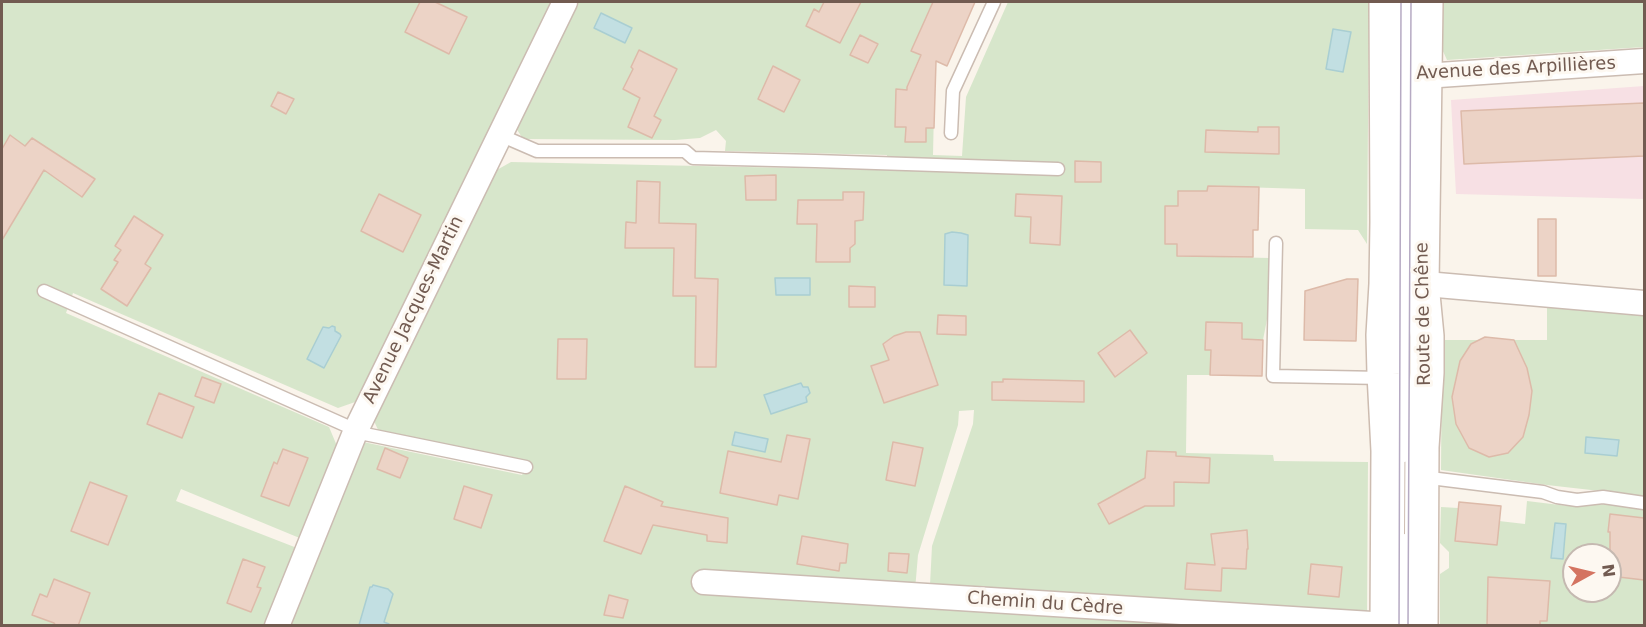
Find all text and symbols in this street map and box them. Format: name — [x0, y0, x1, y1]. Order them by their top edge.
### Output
street label: Avenue des Arpillières — [1416, 53, 1616, 85]
street label: Avenue Jacques-Martin — [359, 213, 469, 407]
street label: Route de Chêne — [1412, 242, 1436, 386]
north arrow — [1562, 543, 1622, 603]
text: N — [1598, 563, 1619, 579]
street label: Chemin du Cèdre — [966, 588, 1124, 620]

